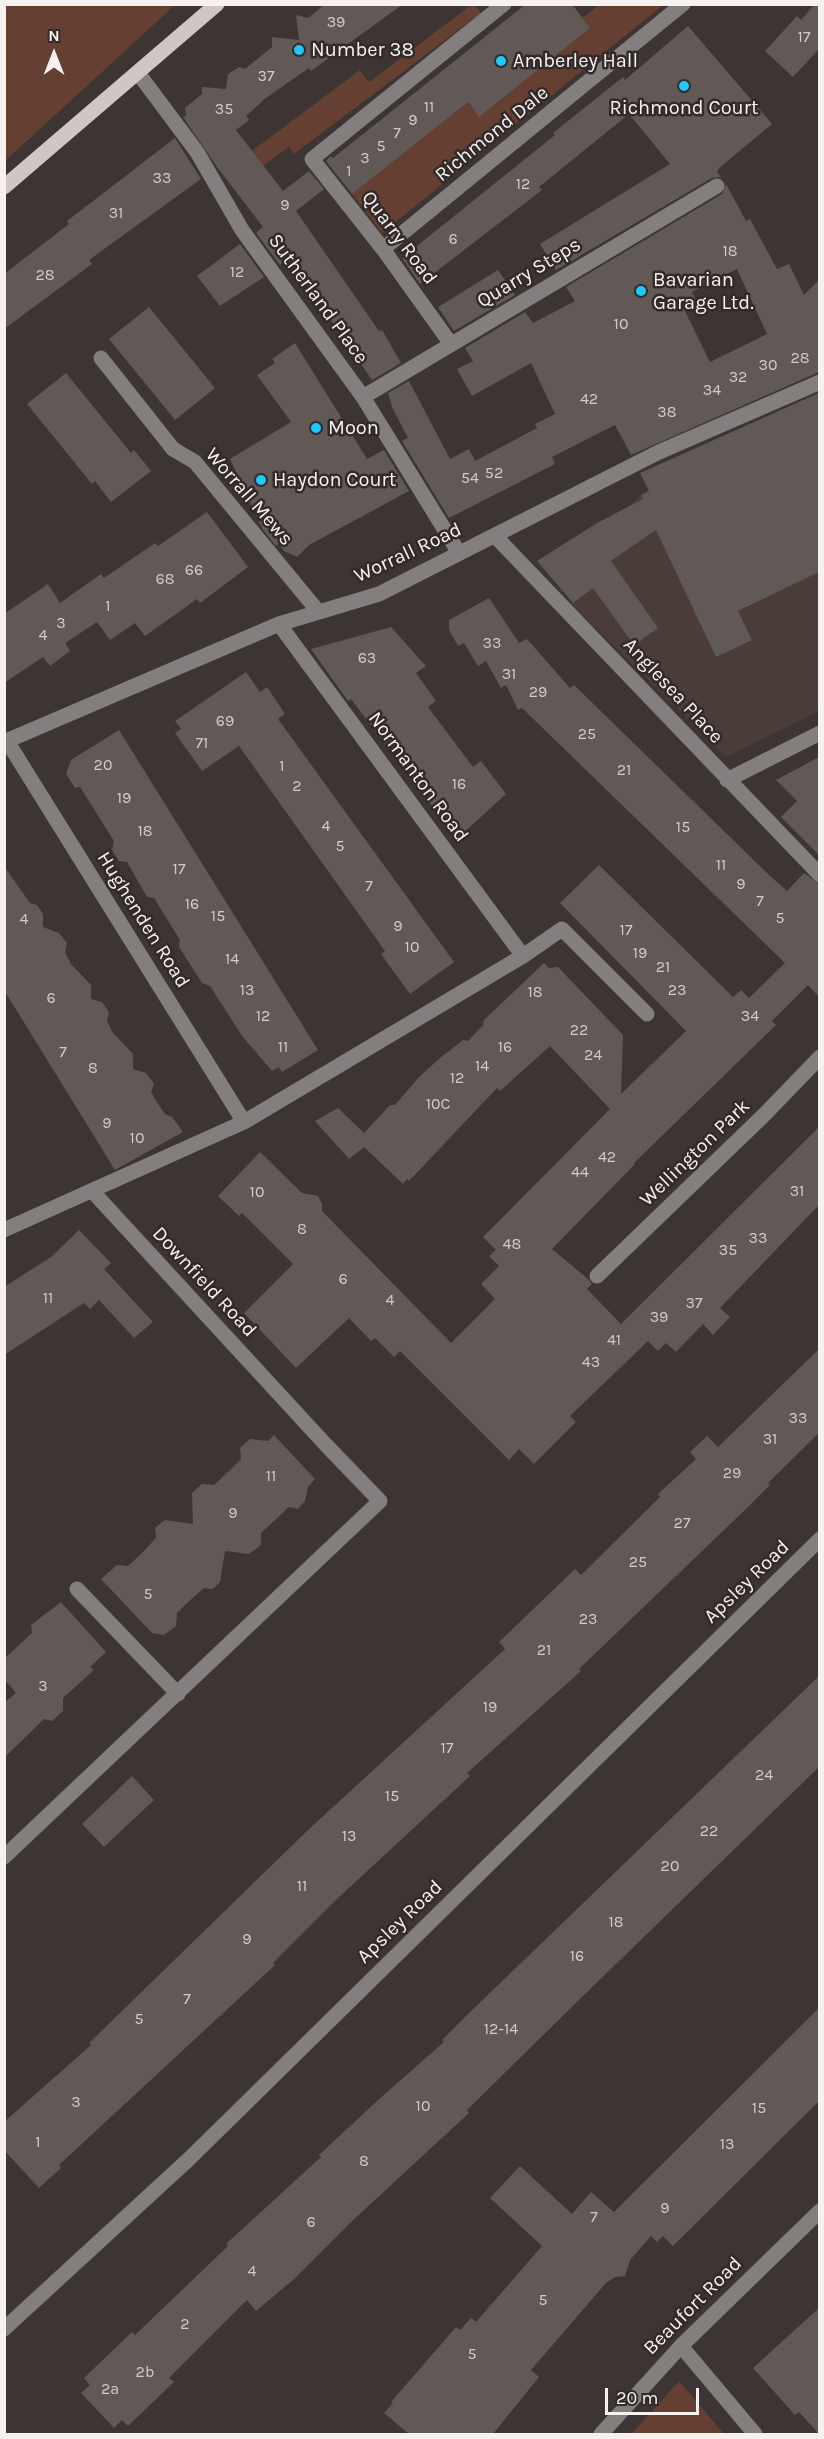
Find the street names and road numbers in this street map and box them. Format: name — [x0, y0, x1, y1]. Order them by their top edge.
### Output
street label: Richmond Dale — [430, 81, 554, 187]
street label: Quarry Road — [356, 187, 442, 289]
street label: Sutherland Place — [263, 229, 373, 369]
street label: Quarry Steps — [473, 233, 585, 313]
street label: Worrall Mews — [200, 443, 298, 551]
street label: Worrall Road — [351, 518, 465, 588]
street label: Anglesea Place — [618, 633, 728, 749]
street label: Normanton Road — [363, 707, 473, 847]
street label: Hughenden Road — [91, 847, 195, 993]
street label: Wellington Park — [635, 1094, 755, 1212]
street label: Downfield Road — [147, 1222, 261, 1342]
street label: Apsley Road — [699, 1535, 795, 1629]
street label: Apsley Road — [352, 1875, 448, 1969]
street label: Beaufort Road — [639, 2252, 747, 2360]

